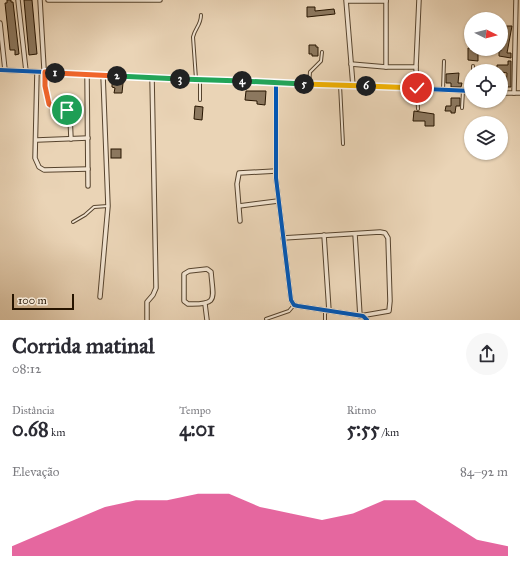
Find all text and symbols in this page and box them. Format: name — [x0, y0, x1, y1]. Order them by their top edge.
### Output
north arrow — [464, 12, 508, 56]
map controls — [464, 12, 508, 160]
pin: 1 — [45, 63, 65, 83]
button: locate — [464, 64, 508, 108]
text: 1 — [53, 66, 57, 79]
pin: 2 — [107, 66, 127, 86]
text: 2 — [114, 69, 120, 82]
pin: 3 — [170, 69, 190, 89]
pin: 4 — [232, 71, 252, 91]
pin — [400, 71, 434, 105]
text: 3 — [178, 72, 182, 85]
text: 4 — [239, 74, 245, 87]
pin: 5 — [294, 74, 314, 94]
pin: 6 — [356, 76, 376, 96]
text: 5 — [301, 77, 307, 90]
icon: check — [406, 77, 428, 99]
text: 6 — [363, 79, 369, 92]
pin — [50, 93, 84, 127]
icon: arrive — [56, 99, 78, 121]
button: layers — [464, 116, 508, 160]
scale bar — [12, 292, 74, 311]
text: 100 m — [18, 294, 47, 307]
text: Corrida matinal — [12, 332, 154, 359]
button: share — [466, 333, 508, 375]
text: 08:12 — [12, 361, 41, 377]
text: Distância — [12, 404, 55, 417]
text: Tempo — [179, 404, 211, 417]
text: Ritmo — [347, 404, 376, 417]
text: 0.68 — [12, 417, 49, 441]
text: 4:01 — [179, 417, 215, 441]
text: 5:55 — [347, 417, 380, 441]
text: km — [49, 426, 65, 439]
text: /km — [380, 426, 399, 439]
text: Elevação — [12, 464, 59, 480]
text: 84–92 m — [460, 464, 508, 480]

